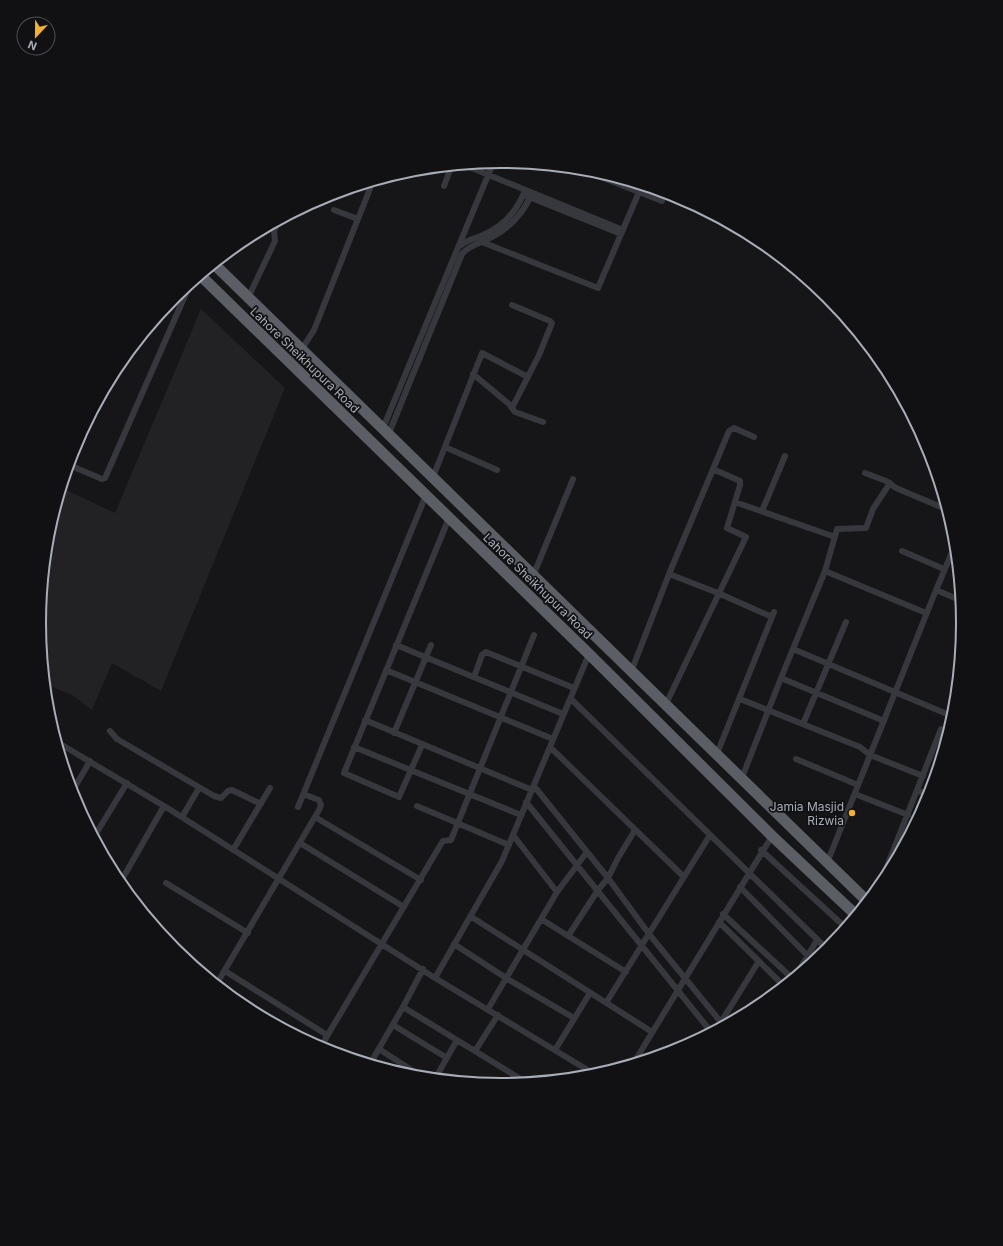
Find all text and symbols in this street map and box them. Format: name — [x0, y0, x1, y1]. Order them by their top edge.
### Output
north arrow — [16, 16, 56, 56]
text: N — [26, 37, 39, 53]
street label: Lahore Sheikhupura Road — [247, 304, 363, 416]
street label: Lahore Sheikhupura Road — [480, 530, 596, 642]
place label: Jamia Masjid Rizwia — [770, 799, 844, 828]
marker: Jamia Masjid Rizwia — [847, 808, 857, 818]

